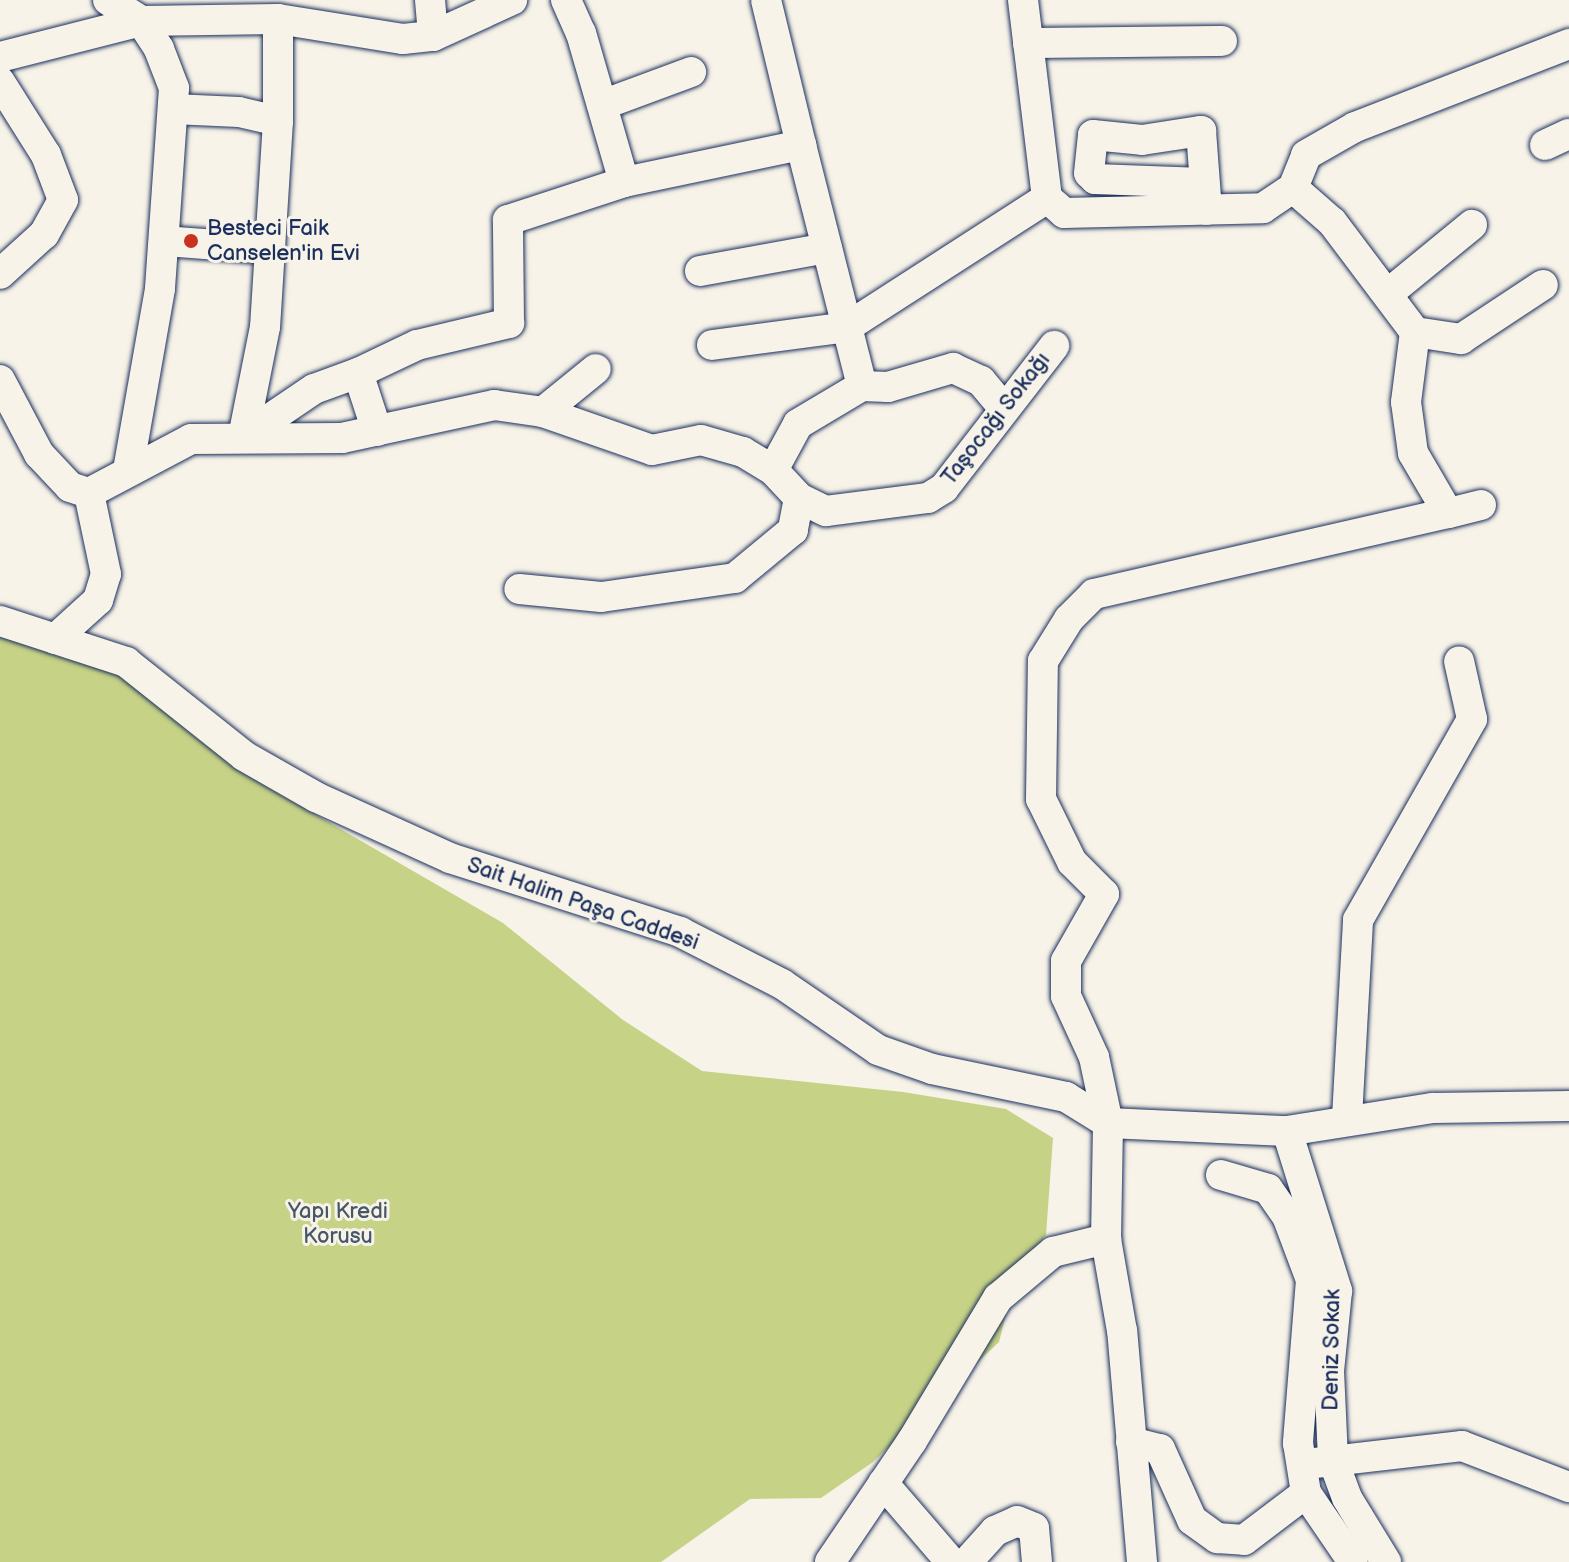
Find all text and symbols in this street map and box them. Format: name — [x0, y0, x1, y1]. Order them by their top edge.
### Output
place label: Besteci Faik Canselen'in Evi — [207, 215, 360, 266]
marker: Besteci Faik Canselen'in Evi — [182, 232, 200, 250]
street label: Taşocağı Sokağı — [936, 347, 1056, 491]
street label: Sait Halim Paşa Caddesi — [464, 852, 702, 956]
park label: Yapı Kredi Korusu — [288, 1198, 388, 1250]
street label: Deniz Sokak — [1318, 1289, 1346, 1411]

